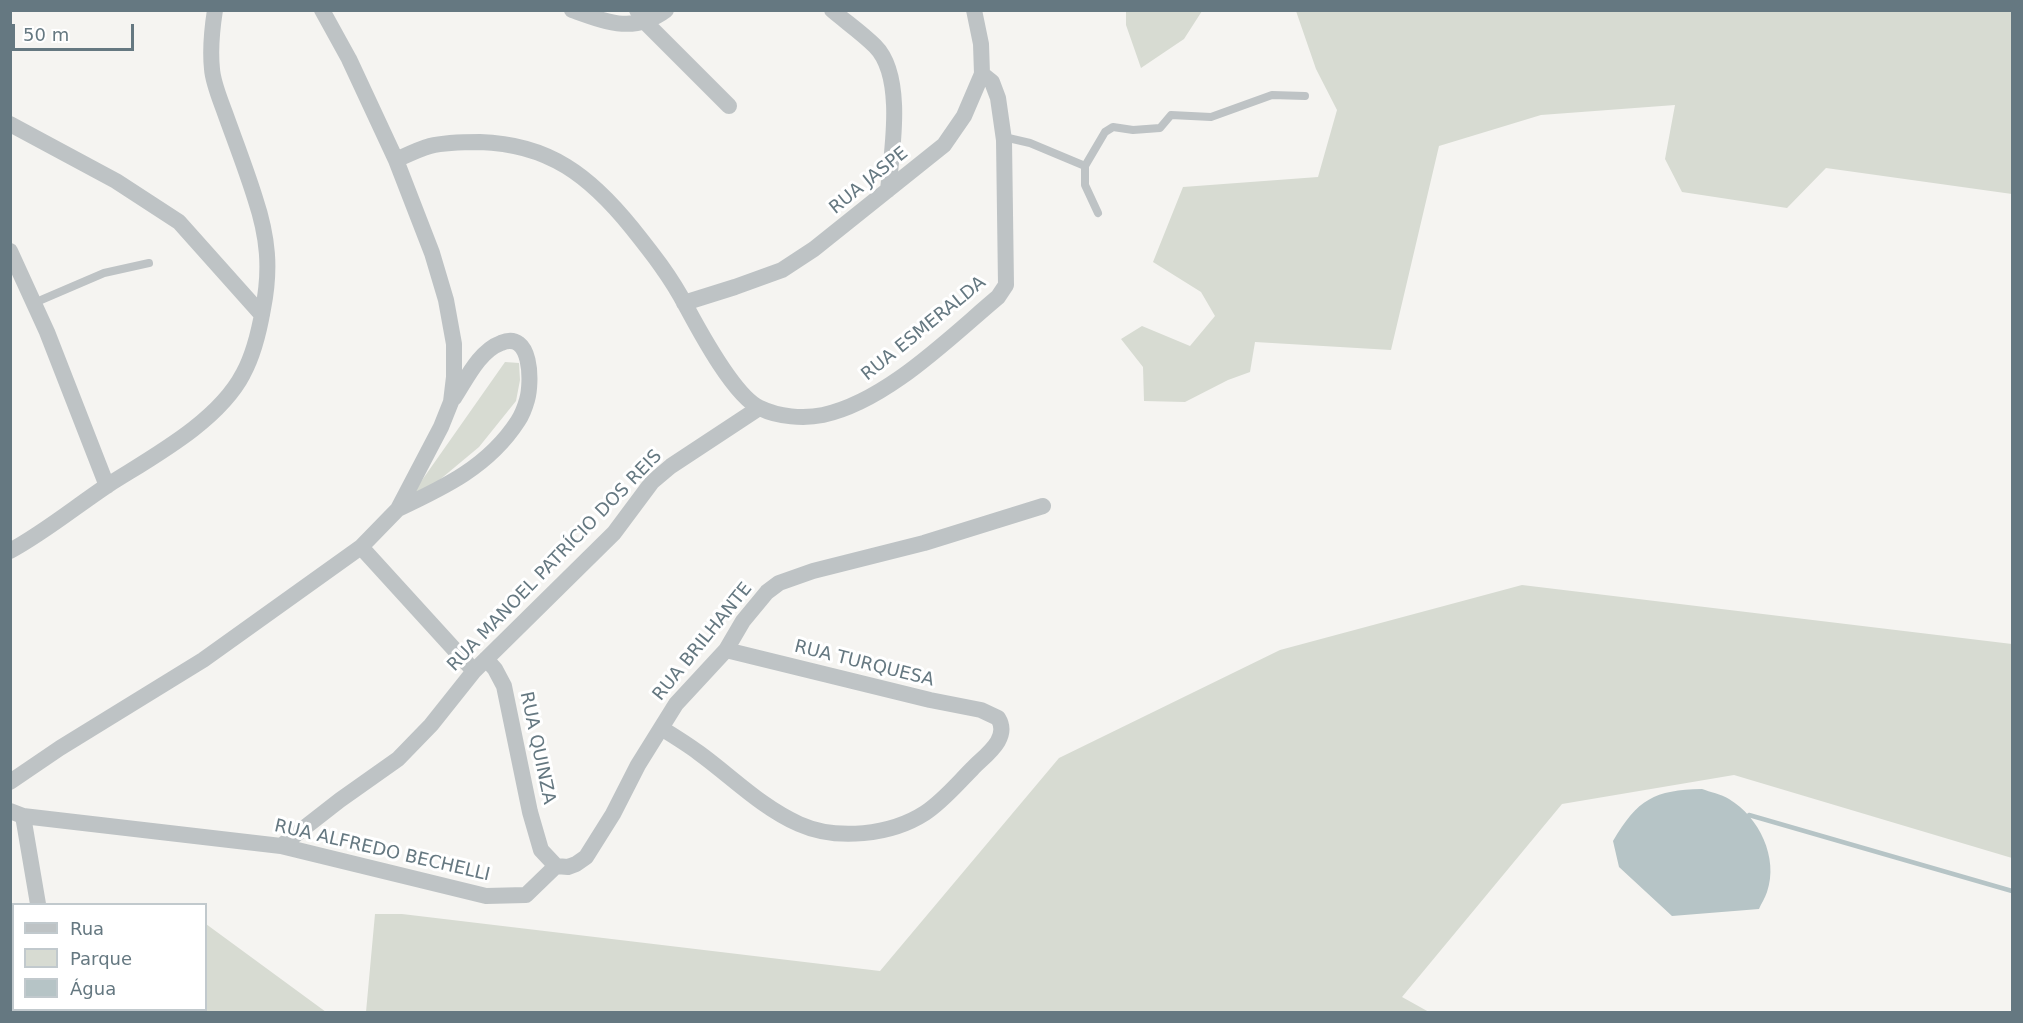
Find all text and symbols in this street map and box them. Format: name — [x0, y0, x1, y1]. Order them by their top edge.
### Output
scale bar — [15, 12, 136, 50]
text: 50 m — [23, 24, 69, 45]
street label: RUA JASPE — [825, 143, 913, 219]
street label: RUA ESMERALDA — [858, 272, 990, 386]
street label: RUA MANOEL PATRÍCIO DOS REIS — [443, 446, 667, 676]
street label: RUA BRILHANTE — [649, 579, 757, 705]
street label: RUA TURQUESA — [792, 636, 936, 692]
street label: RUA QUINZA — [515, 690, 559, 806]
street label: RUA ALFREDO BECHELLI — [272, 816, 492, 886]
legend — [12, 903, 207, 1011]
text: Rua — [70, 918, 104, 939]
text: Parque — [70, 948, 132, 969]
text: Água — [70, 978, 116, 999]

